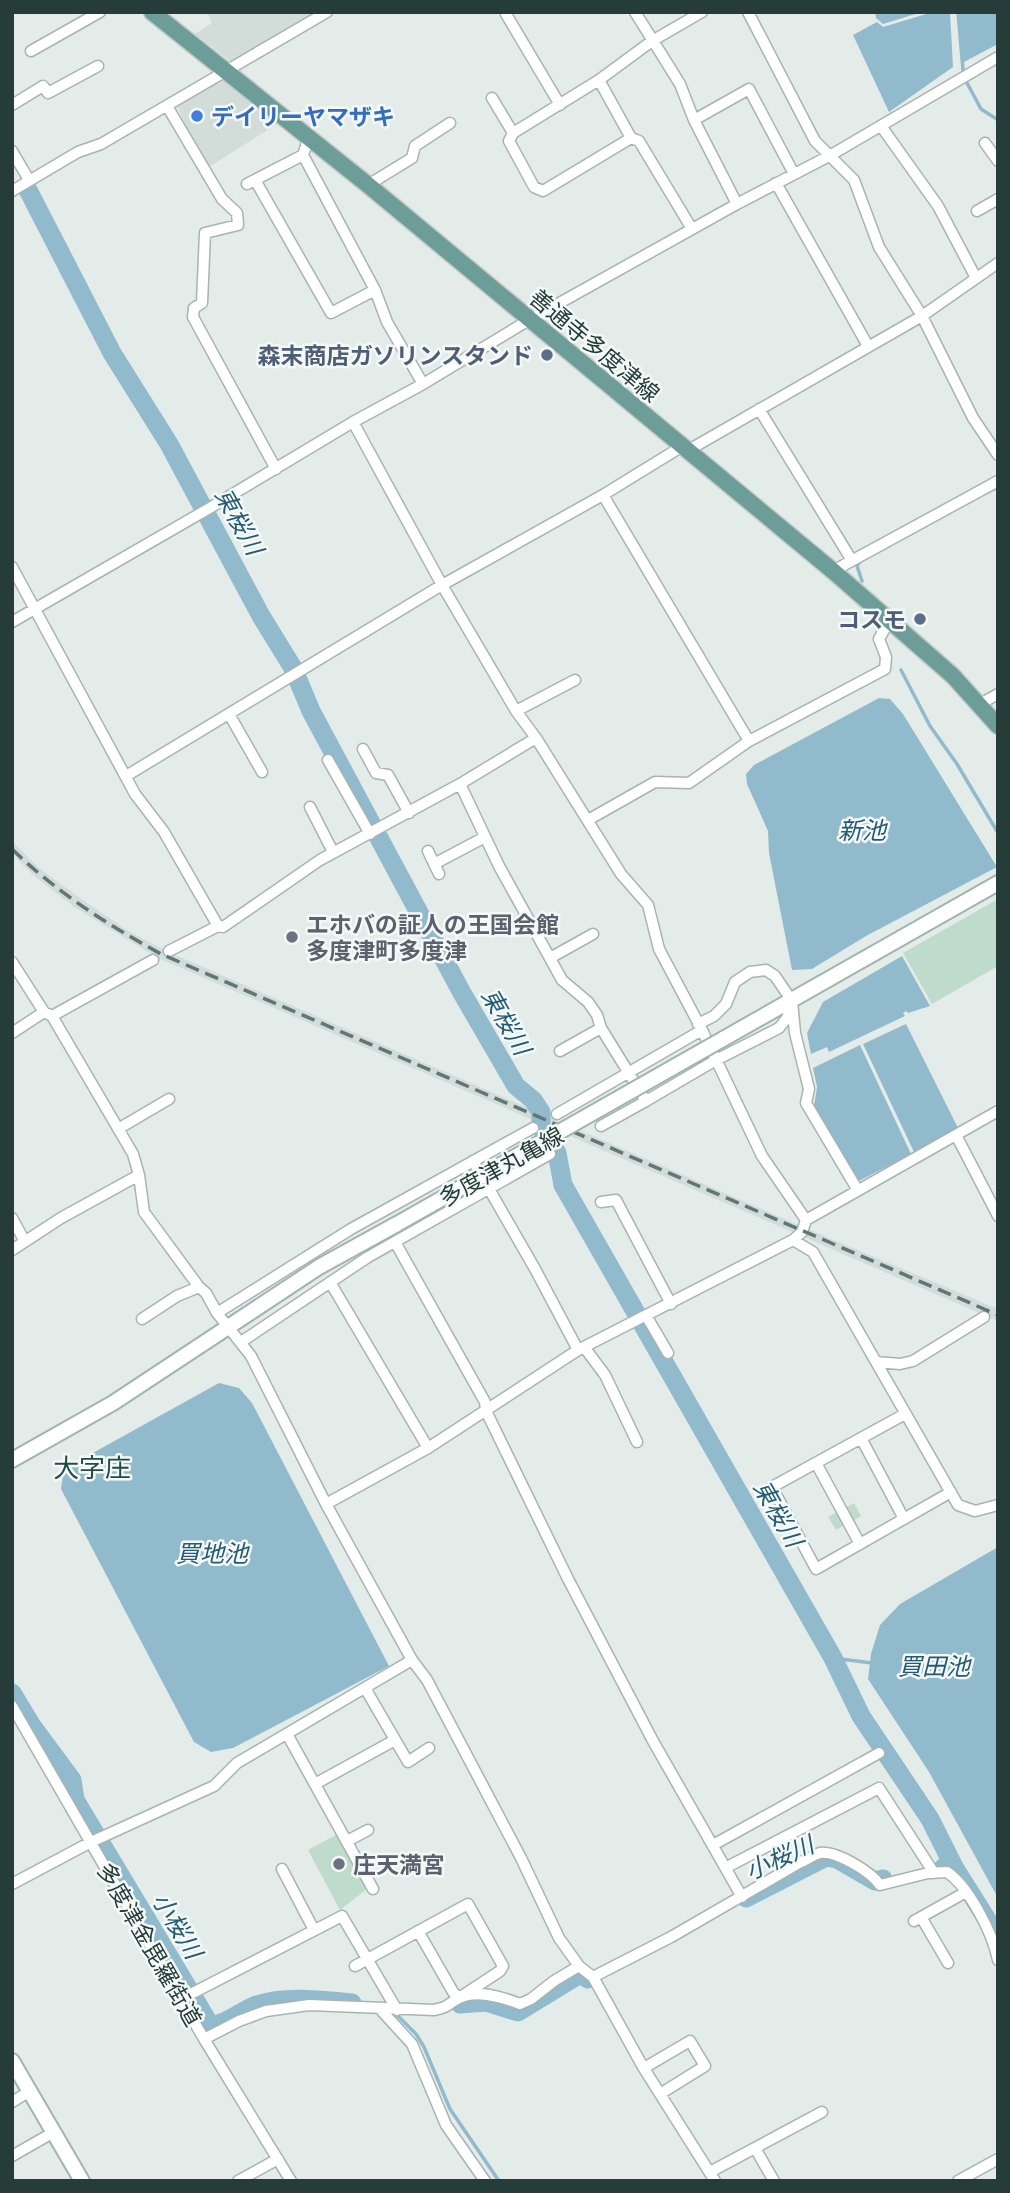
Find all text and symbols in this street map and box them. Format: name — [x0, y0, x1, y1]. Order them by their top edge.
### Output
place label: デイリーヤマザキ — [211, 100, 395, 132]
marker: デイリーヤマザキ — [189, 108, 205, 124]
street label: 善通寺多度津線 — [523, 281, 667, 409]
place label: 森末商店ガソリンスタンド — [257, 339, 533, 371]
marker: 森末商店ガソリンスタンド — [539, 347, 555, 363]
water label: 東桜川 — [208, 482, 273, 563]
place label: コスモ — [837, 603, 906, 635]
marker: コスモ — [912, 611, 928, 627]
water label: 新池 — [838, 813, 888, 846]
place label: エホバの証人の王国会館 多度津町多度津 — [306, 908, 559, 966]
marker: エホバの証人の王国会館 多度津町多度津 — [284, 929, 300, 945]
water label: 東桜川 — [475, 982, 541, 1063]
street label: 多度津丸亀線 — [433, 1119, 569, 1213]
district label: 大字庄 — [53, 1449, 131, 1485]
water label: 東桜川 — [747, 1474, 813, 1555]
water label: 買地池 — [176, 1536, 250, 1569]
water label: 買田池 — [898, 1649, 972, 1682]
water label: 小桜川 — [739, 1826, 821, 1887]
place label: 庄天満宮 — [353, 1848, 445, 1880]
street label: 多度津金毘羅街道 — [90, 1856, 210, 2032]
marker: 庄天満宮 — [331, 1856, 347, 1872]
water label: 小桜川 — [145, 1886, 212, 1967]

